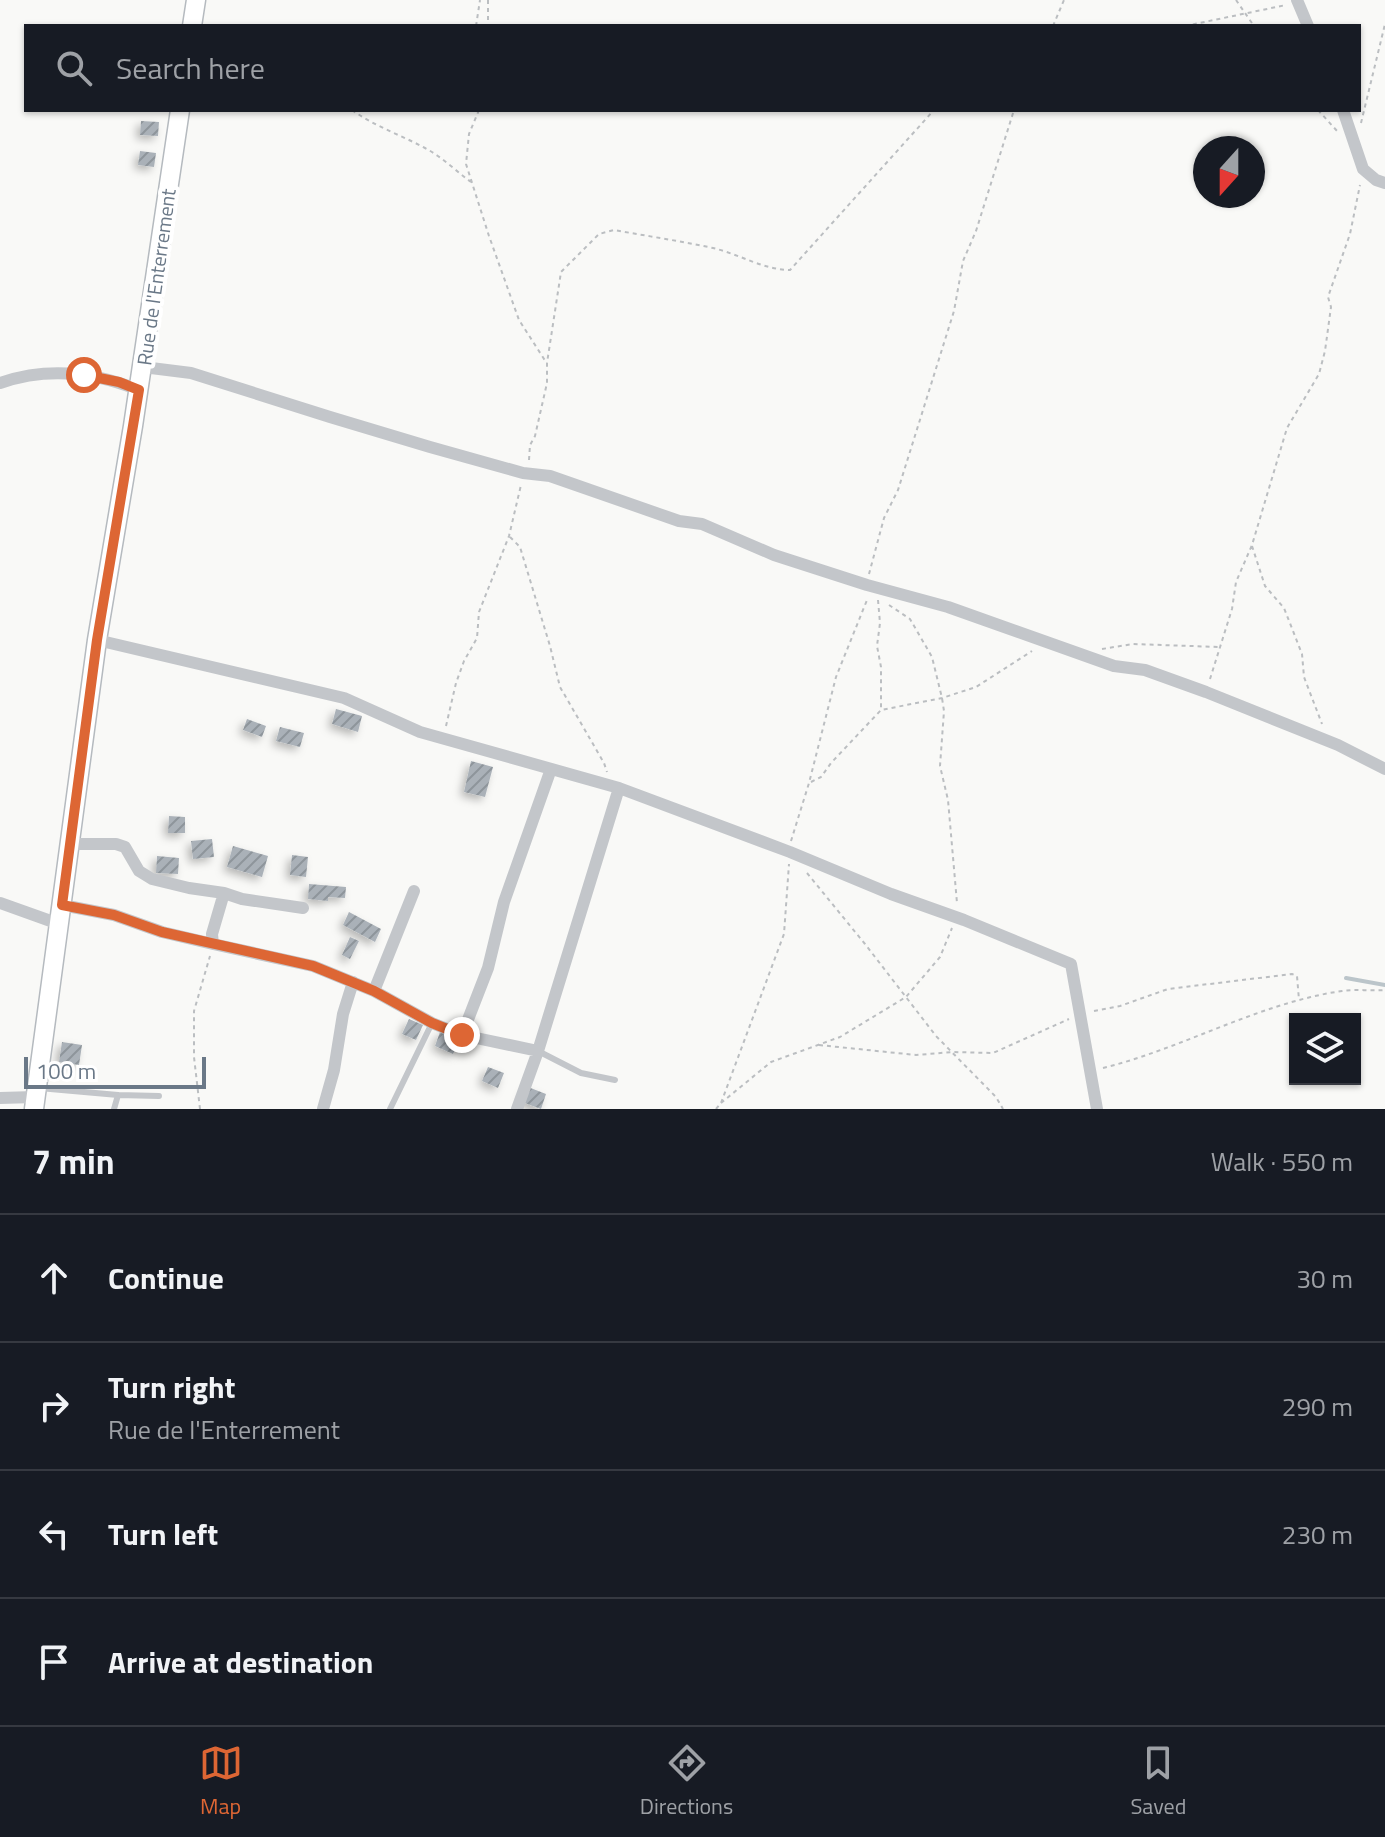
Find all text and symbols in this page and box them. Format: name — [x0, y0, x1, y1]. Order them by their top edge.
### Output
search box — [24, 24, 1361, 112]
text: Search here — [116, 45, 265, 91]
icon: search — [52, 46, 96, 90]
north arrow — [1193, 136, 1265, 208]
street label: Rue de l'Enterrement — [128, 187, 184, 367]
route start — [66, 357, 102, 393]
map controls — [1289, 1013, 1361, 1085]
button: layers — [1289, 1013, 1361, 1085]
route end — [444, 1017, 480, 1053]
scale bar — [24, 1053, 206, 1089]
text: 100 m — [36, 1054, 96, 1088]
text: 7 min — [32, 1135, 115, 1187]
text: Walk · 550 m — [1211, 1142, 1353, 1181]
text: Continue — [108, 1255, 224, 1301]
icon: ahead — [32, 1256, 76, 1300]
text: 30 m — [1296, 1259, 1353, 1298]
text: Turn right — [108, 1364, 236, 1410]
icon: right — [32, 1384, 76, 1428]
text: 290 m — [1282, 1387, 1353, 1426]
text: Rue de l'Enterrement — [108, 1410, 340, 1449]
text: Turn left — [108, 1511, 218, 1557]
icon: left — [32, 1512, 76, 1556]
text: 230 m — [1282, 1515, 1353, 1554]
text: Arrive at destination — [108, 1639, 373, 1685]
icon: arrive — [32, 1640, 76, 1684]
tab: Map — [199, 1741, 243, 1823]
tab: Directions — [640, 1741, 733, 1823]
tab: Saved — [1130, 1741, 1186, 1823]

